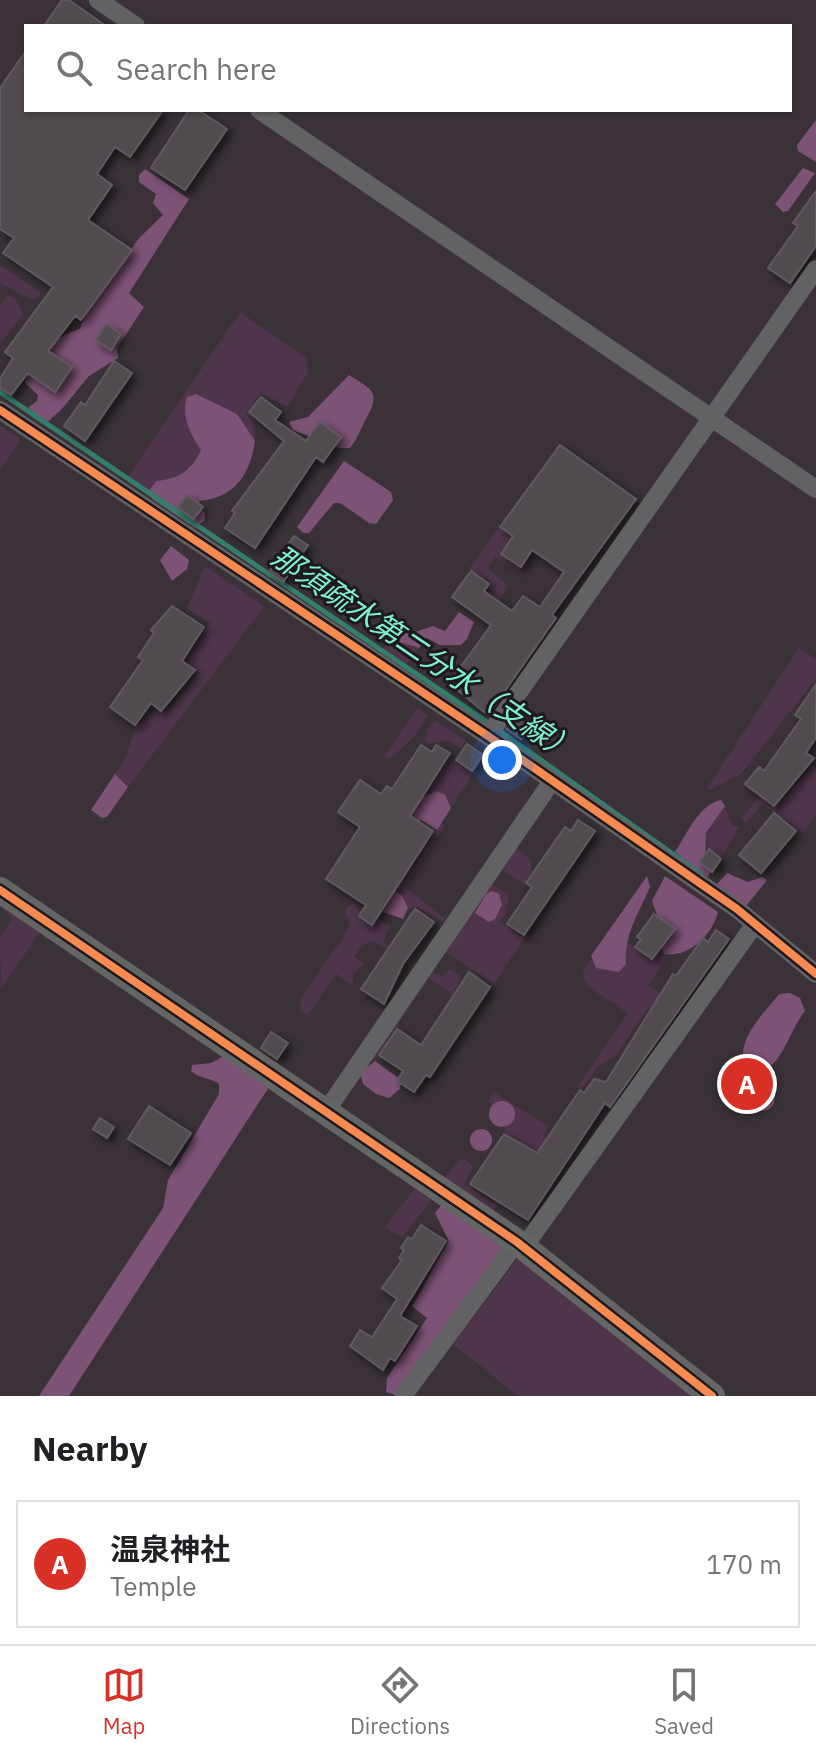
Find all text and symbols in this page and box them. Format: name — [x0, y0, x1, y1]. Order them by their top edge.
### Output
search box — [24, 24, 792, 112]
icon: search — [52, 46, 96, 90]
text: Search here — [116, 49, 277, 88]
water label: 那須疏水第二分水（支線） — [265, 536, 585, 770]
your location — [482, 740, 522, 780]
pin: A — [721, 1054, 773, 1114]
text: Nearby — [32, 1426, 147, 1470]
text: 温泉神社 — [110, 1529, 230, 1568]
text: A — [51, 1547, 69, 1581]
text: 170 m — [706, 1547, 782, 1581]
text: Temple — [110, 1569, 197, 1603]
tab: Map — [102, 1663, 146, 1740]
tab: Directions — [350, 1663, 450, 1740]
tab: Saved — [654, 1663, 714, 1740]

